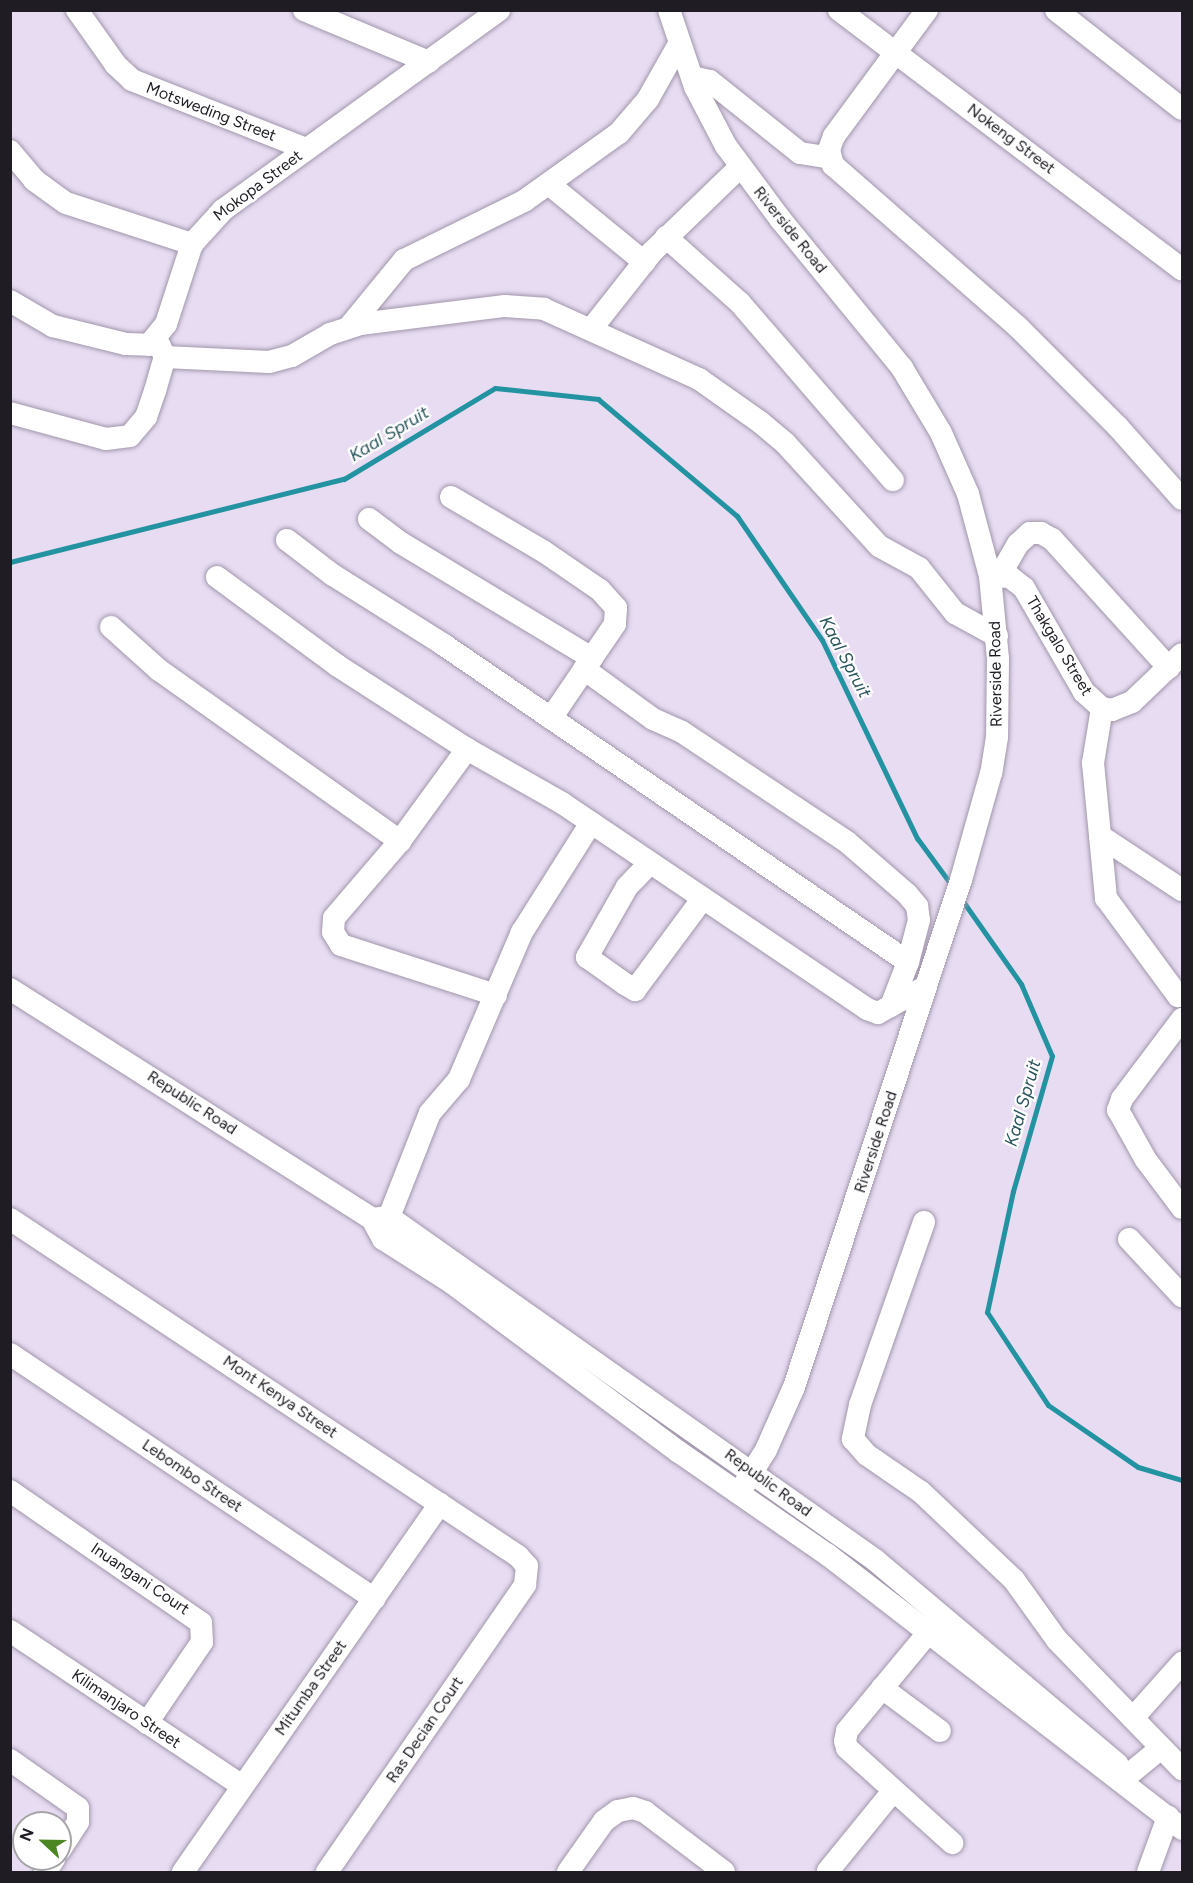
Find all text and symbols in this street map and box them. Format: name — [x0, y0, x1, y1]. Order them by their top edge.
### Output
street label: Motsweding Street — [143, 78, 279, 146]
street label: Nokeng Street — [963, 100, 1059, 178]
street label: Mokopa Street — [210, 146, 306, 226]
street label: Riverside Road — [749, 183, 831, 277]
water label: Kaal Spruit — [345, 402, 433, 466]
street label: Thakgalo Street — [1022, 593, 1096, 699]
water label: Kaal Spruit — [814, 612, 876, 702]
street label: Riverside Road — [985, 621, 1007, 727]
water label: Kaal Spruit — [1000, 1057, 1046, 1149]
street label: Republic Road — [144, 1067, 240, 1139]
street label: Riverside Road — [850, 1089, 902, 1195]
street label: Mont Kenya Street — [219, 1352, 341, 1442]
street label: Lebombo Street — [138, 1435, 246, 1517]
street label: Republic Road — [721, 1445, 815, 1521]
street label: Inuangani Court — [87, 1539, 193, 1619]
street label: Mitumba Street — [271, 1637, 351, 1739]
street label: Kilimanjaro Street — [68, 1665, 184, 1753]
street label: Ras Decian Court — [382, 1673, 468, 1787]
north arrow — [12, 1811, 72, 1871]
text: N — [16, 1826, 38, 1844]

